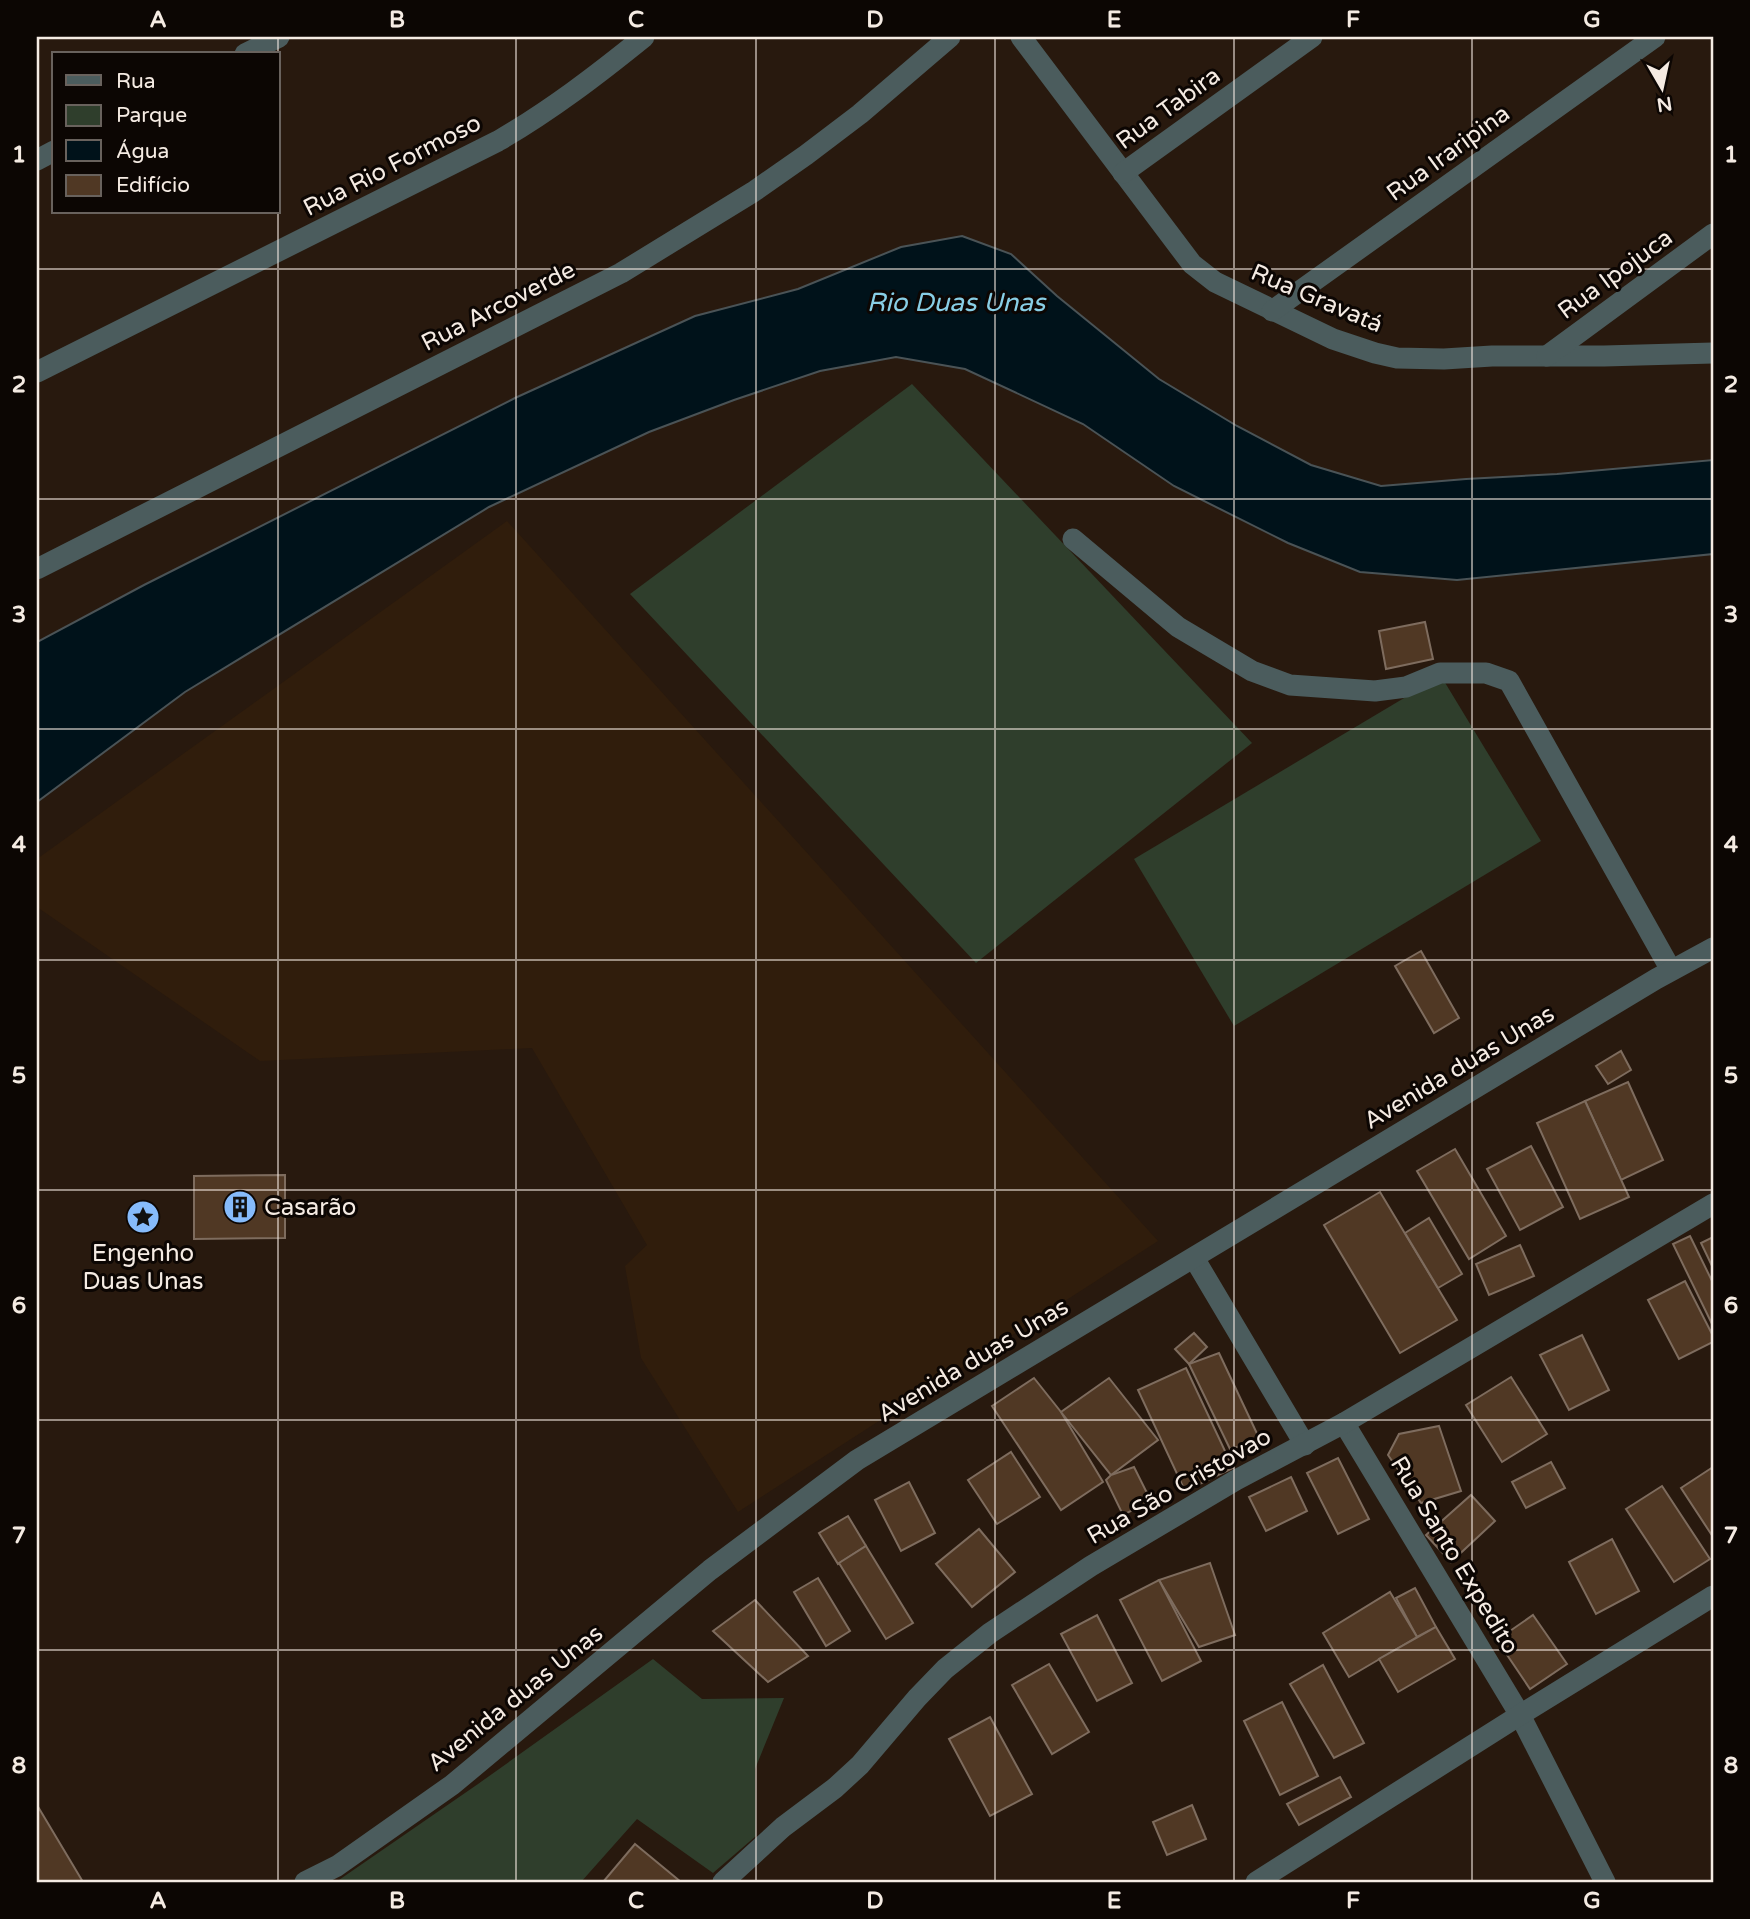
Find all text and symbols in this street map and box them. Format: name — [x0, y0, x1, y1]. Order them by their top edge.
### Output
text: A — [149, 6, 167, 34]
text: B — [389, 6, 405, 34]
text: C — [628, 6, 644, 34]
text: D — [866, 6, 884, 34]
text: E — [1107, 6, 1121, 34]
text: F — [1346, 6, 1360, 34]
text: G — [1583, 6, 1601, 34]
legend — [52, 52, 280, 214]
north arrow — [1628, 52, 1698, 122]
street label: Rua Tabira — [1111, 61, 1226, 156]
text: Rua — [116, 69, 156, 94]
text: N — [1655, 92, 1674, 116]
street label: Rua Iraripina — [1381, 99, 1516, 208]
text: Parque — [116, 103, 187, 128]
street label: Rua Rio Formoso — [299, 108, 486, 223]
text: Água — [116, 139, 169, 164]
text: 1 — [12, 141, 26, 169]
text: 1 — [1724, 141, 1738, 169]
text: Edifício — [116, 173, 190, 198]
street label: Rua Ipojuca — [1552, 223, 1678, 326]
street label: Rua Arcoverde — [416, 255, 580, 358]
street label: Rua Gravatá — [1246, 258, 1387, 339]
water label: Rio Duas Unas — [867, 287, 1047, 318]
text: 2 — [12, 371, 26, 399]
text: 2 — [1724, 371, 1738, 399]
text: 3 — [12, 601, 26, 629]
text: 3 — [1724, 601, 1738, 629]
text: 4 — [12, 831, 27, 859]
text: 4 — [1724, 831, 1739, 859]
street label: Avenida duas Unas — [1359, 999, 1560, 1136]
text: 5 — [12, 1062, 26, 1090]
text: 5 — [1724, 1062, 1738, 1090]
building icon: Casarão — [221, 1188, 259, 1226]
place label: Casarão — [264, 1193, 356, 1222]
place icon: Engenho Duas Unas — [124, 1198, 162, 1236]
place label: Engenho Duas Unas — [82, 1239, 204, 1296]
text: 6 — [12, 1292, 26, 1320]
street label: Avenida duas Unas — [873, 1292, 1074, 1429]
text: 6 — [1724, 1292, 1738, 1320]
street label: Rua São Cristovao — [1082, 1422, 1276, 1551]
street label: Rua Santo Expedito — [1384, 1451, 1525, 1659]
text: 7 — [12, 1522, 26, 1550]
text: 7 — [1724, 1522, 1738, 1550]
street label: Avenida duas Unas — [422, 1619, 609, 1778]
text: 8 — [12, 1752, 26, 1780]
text: 8 — [1724, 1752, 1738, 1780]
text: A — [149, 1887, 167, 1915]
text: B — [389, 1887, 405, 1915]
text: C — [628, 1887, 644, 1915]
text: D — [866, 1887, 884, 1915]
text: E — [1107, 1887, 1121, 1915]
text: F — [1346, 1887, 1360, 1915]
text: G — [1583, 1887, 1601, 1915]

